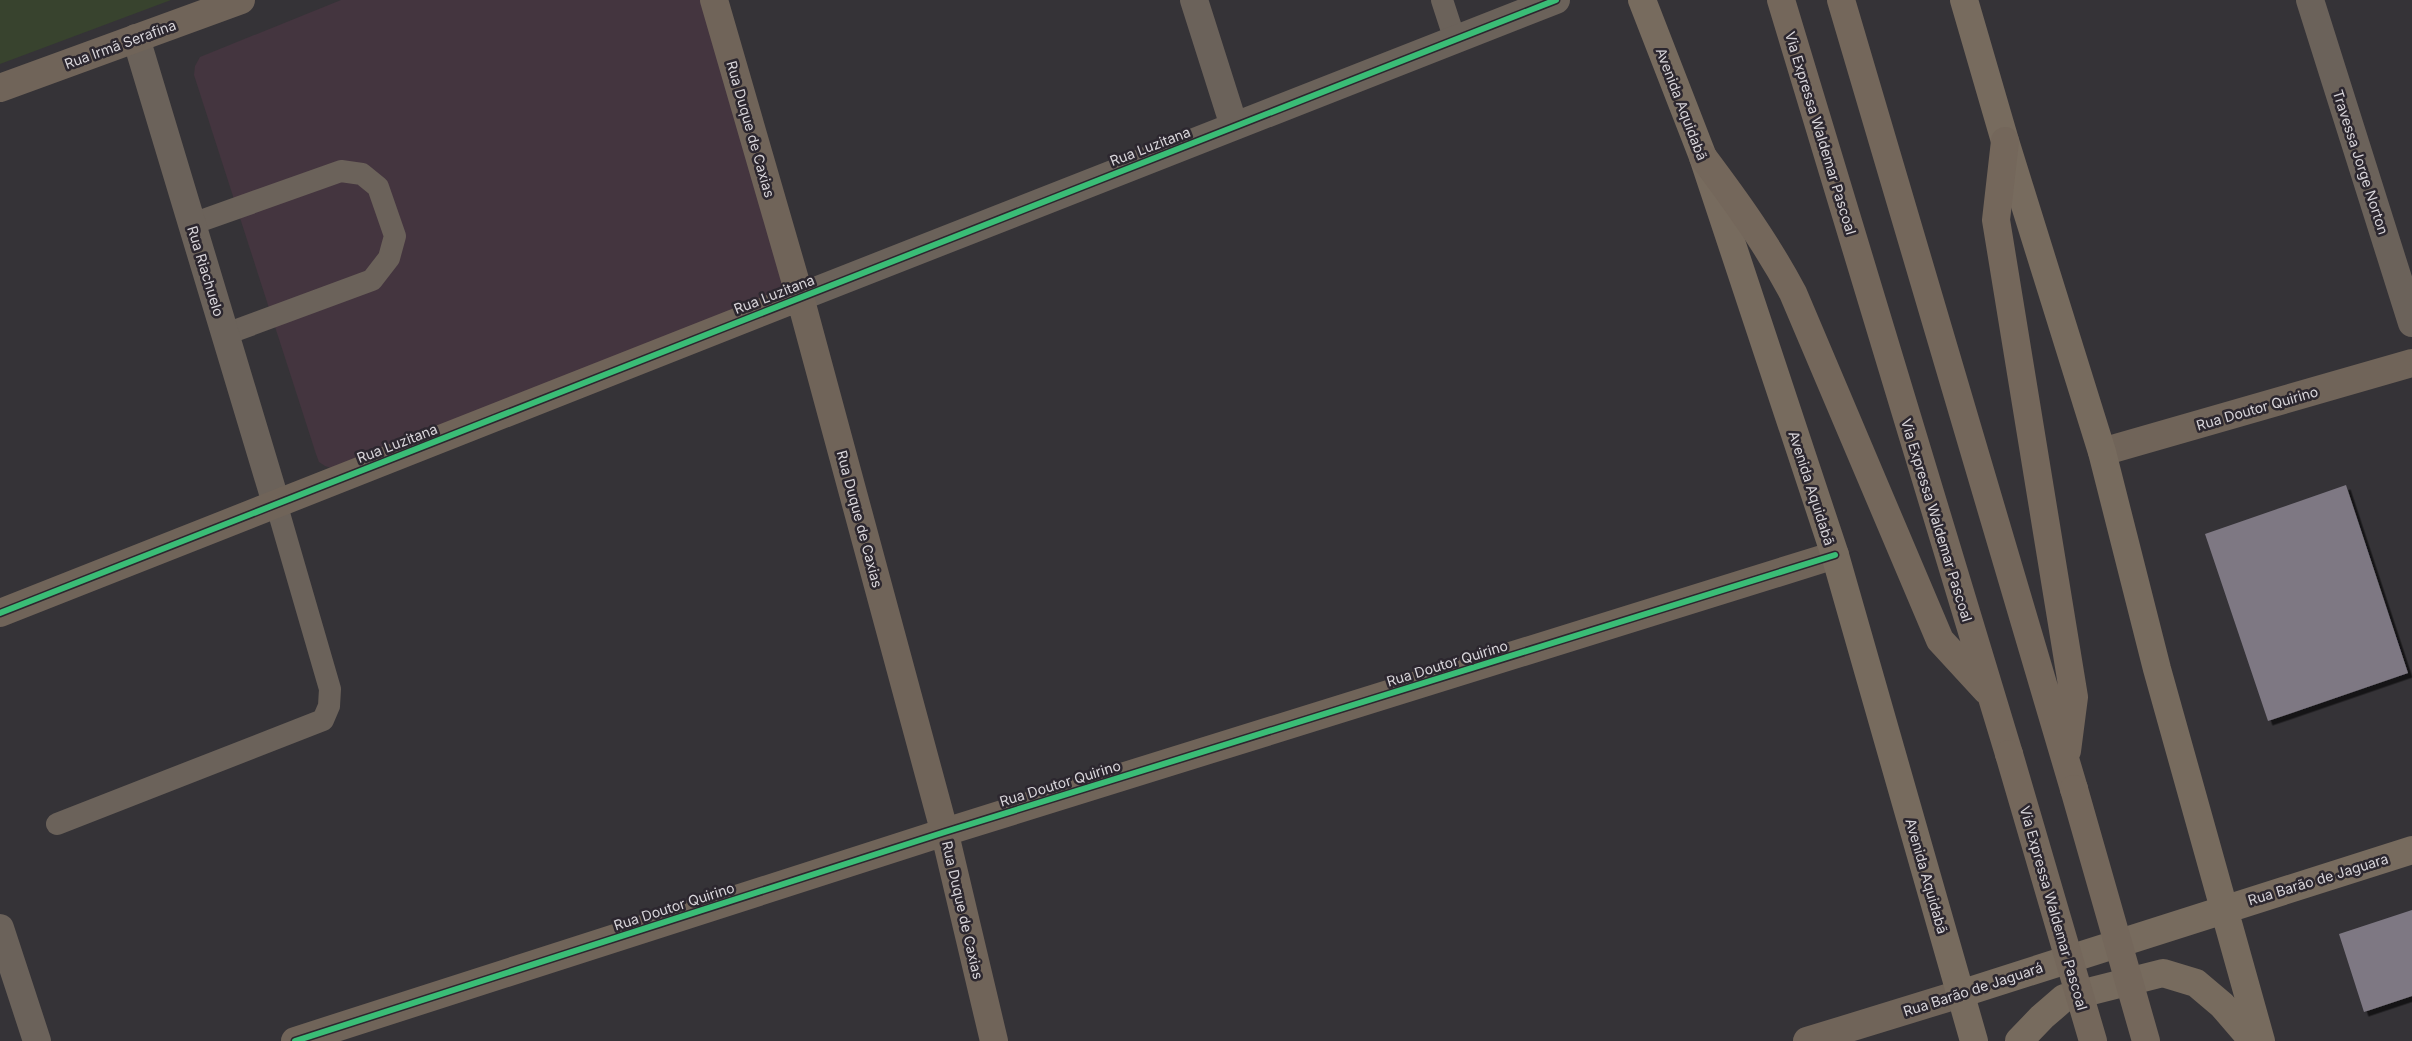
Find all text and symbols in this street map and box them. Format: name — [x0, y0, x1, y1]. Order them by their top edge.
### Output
street label: Rua Irmã Serafina — [62, 16, 178, 72]
street label: Via Expressa Waldemar Pascoal — [1782, 29, 1860, 237]
street label: Avenida Aquidabã — [1653, 45, 1711, 163]
street label: Rua Duque de Caxias — [723, 59, 779, 199]
street label: Travessa Jorge Norton — [2330, 87, 2392, 237]
street label: Rua Luzitana — [1107, 123, 1193, 169]
street label: Rua Riachuelo — [184, 224, 228, 318]
street label: Rua Luzitana — [731, 271, 817, 317]
street label: Rua Doutor Quirino — [2194, 382, 2320, 434]
street label: Via Expressa Waldemar Pascoal — [1898, 416, 1976, 624]
street label: Rua Luzitana — [354, 420, 440, 466]
street label: Avenida Aquidabã — [1785, 429, 1839, 547]
street label: Rua Duque de Caxias — [833, 448, 887, 590]
street label: Rua Doutor Quirino — [1384, 636, 1510, 690]
street label: Rua Doutor Quirino — [997, 756, 1123, 810]
street label: Via Expressa Waldemar Pascoal — [2017, 804, 2091, 1012]
street label: Avenida Aquidabã — [1902, 816, 1952, 936]
street label: Rua Duque de Caxias — [939, 839, 987, 981]
street label: Rua Barão de Jaguara — [2246, 850, 2390, 908]
street label: Rua Doutor Quirino — [612, 878, 736, 934]
street label: Rua Barão de Jaguará — [1901, 958, 2045, 1020]

